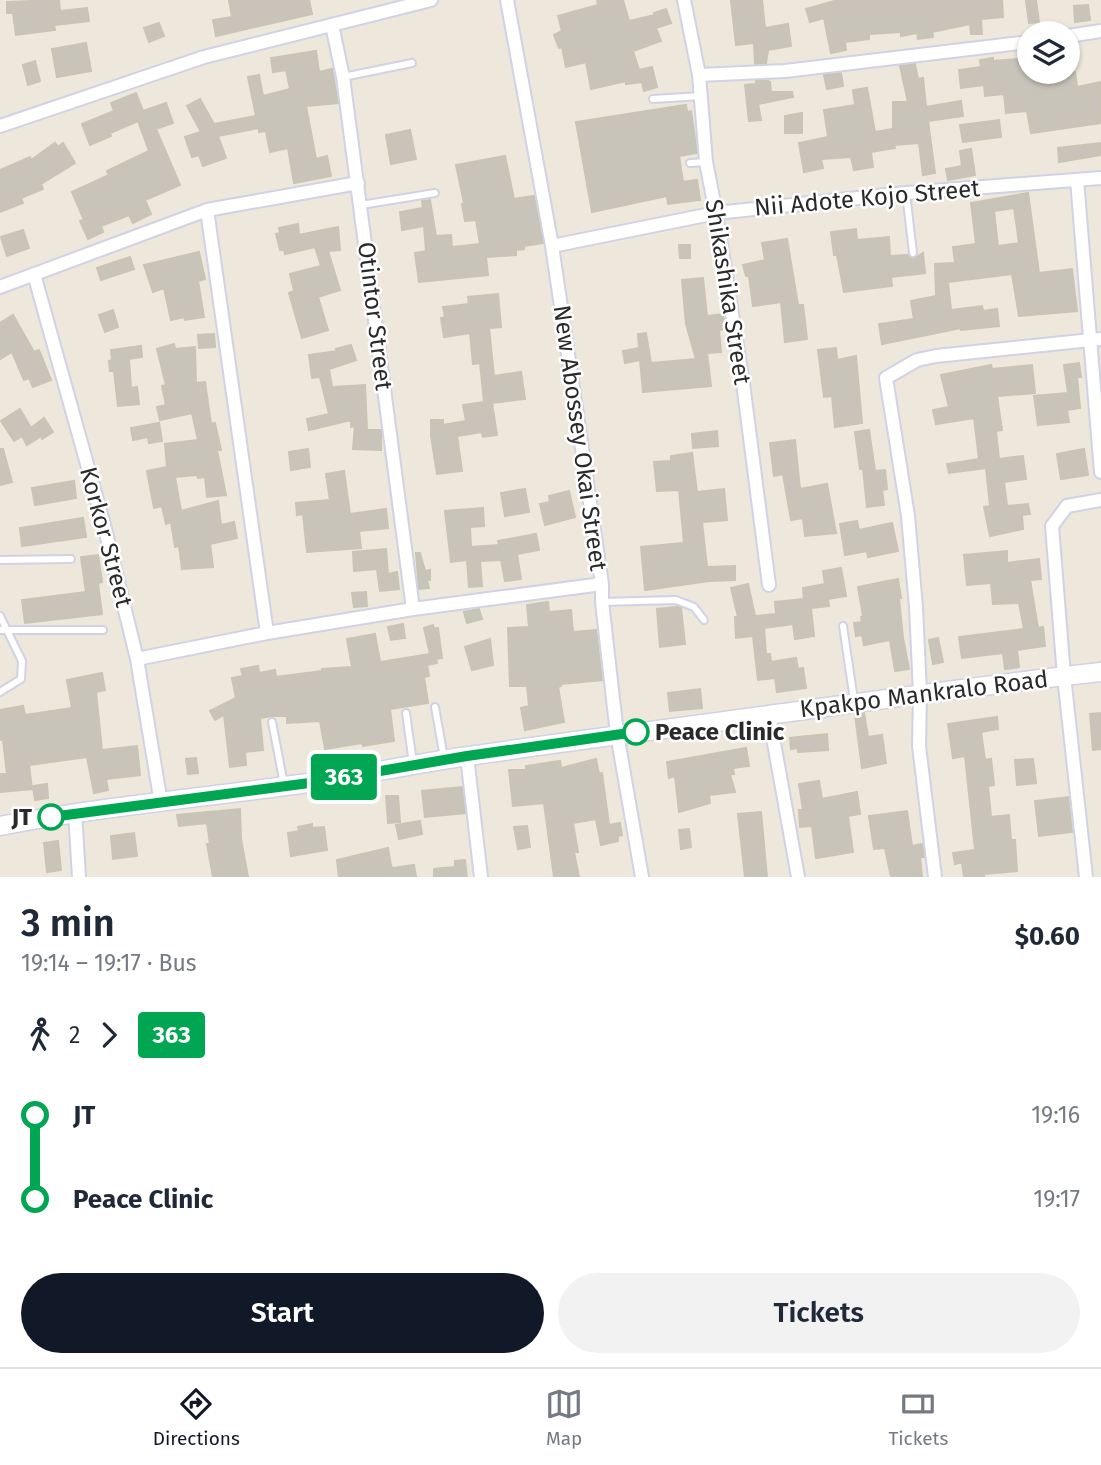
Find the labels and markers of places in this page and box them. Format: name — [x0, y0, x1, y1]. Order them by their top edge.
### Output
place label: Peace Clinic — [655, 718, 785, 746]
marker: Peace Clinic — [623, 719, 649, 745]
place label: JT — [10, 803, 32, 831]
marker: JT — [38, 804, 64, 830]

